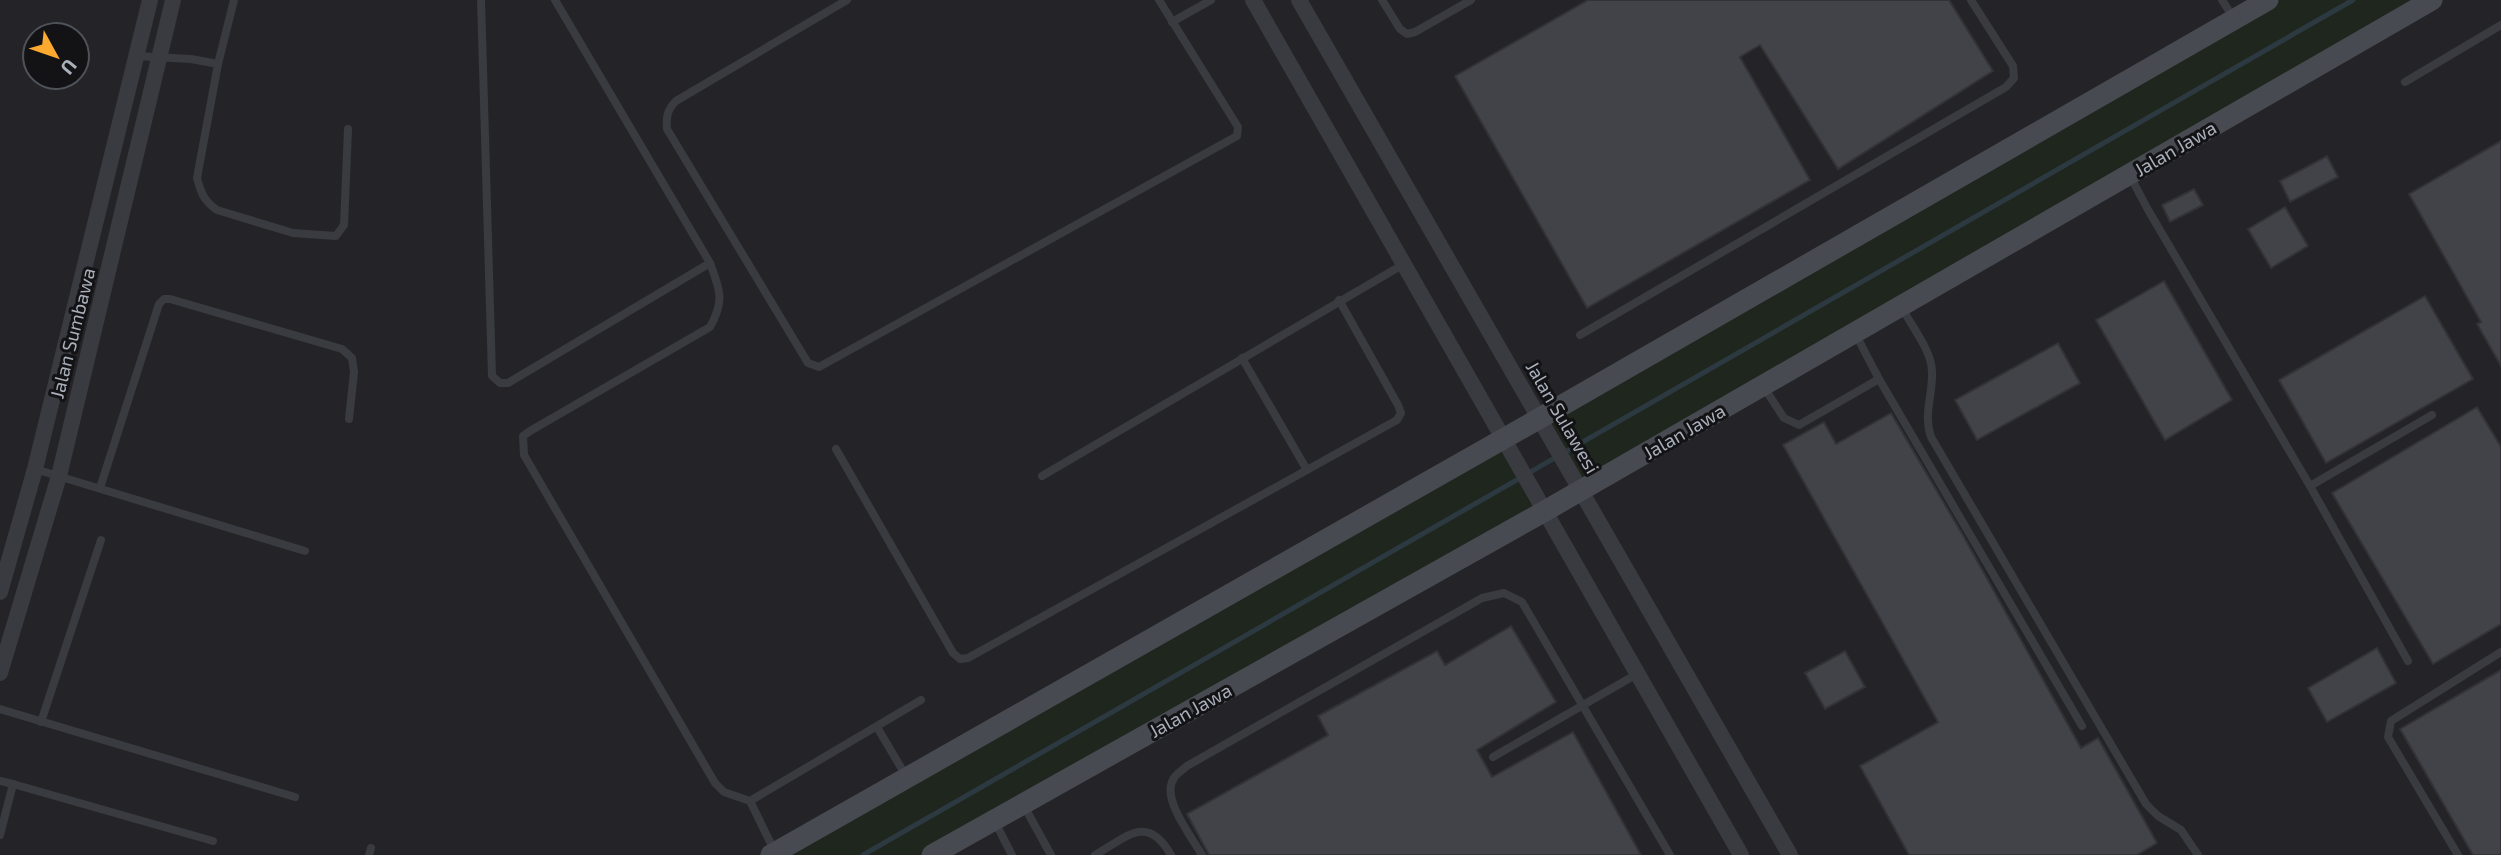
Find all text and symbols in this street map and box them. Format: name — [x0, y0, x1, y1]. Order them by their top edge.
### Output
north arrow — [21, 21, 91, 91]
text: U — [56, 55, 82, 80]
street label: Jalan Jawa — [2130, 115, 2220, 181]
street label: Jalan Sumbawa — [45, 265, 99, 401]
street label: Jalan Sulawesi — [1522, 357, 1604, 477]
street label: Jalan Jawa — [1639, 398, 1729, 464]
street label: Jalan Jawa — [1145, 678, 1235, 742]

